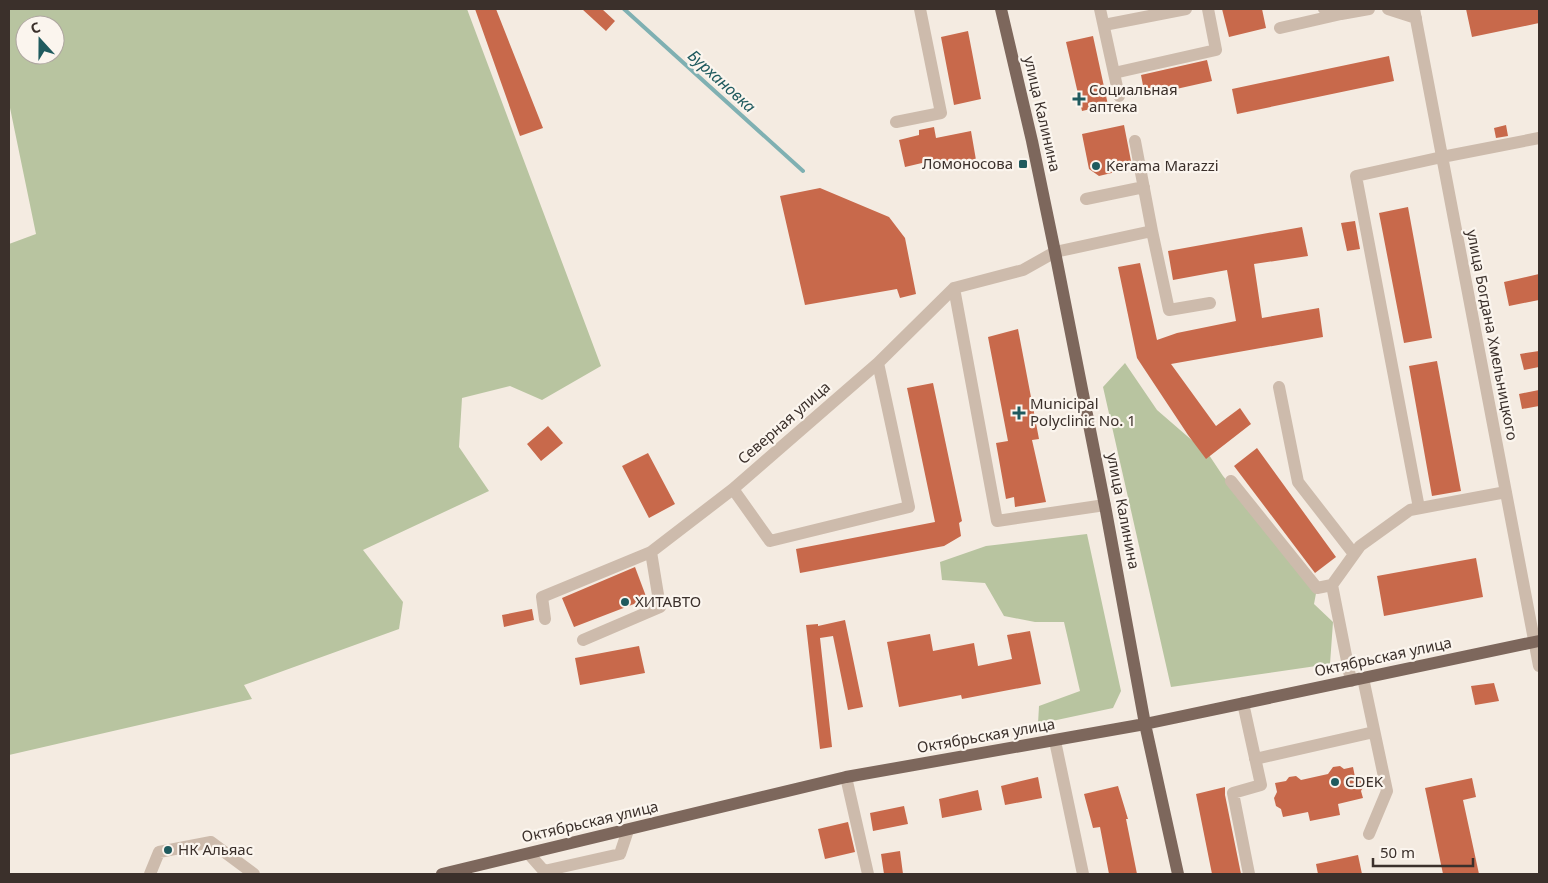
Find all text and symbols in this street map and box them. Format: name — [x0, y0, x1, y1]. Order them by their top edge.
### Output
north arrow — [15, 15, 65, 65]
text: С — [28, 17, 43, 38]
water label: Бурхановка — [683, 45, 761, 117]
street label: улица Калинина — [1020, 54, 1066, 174]
place label: Социальная аптека — [1089, 79, 1178, 116]
marker: Социальная аптека — [1073, 93, 1085, 105]
place label: Ломоносова — [922, 153, 1013, 173]
place label: Kerama Marazzi — [1106, 155, 1219, 175]
marker: Ломоносова — [1017, 158, 1029, 170]
marker: Kerama Marazzi — [1090, 160, 1102, 172]
street label: улица Богдана Хмельницкого — [1463, 228, 1523, 442]
street label: Северная улица — [733, 377, 834, 468]
place label: Municipal Polyclinic No. 1 — [1030, 393, 1136, 430]
marker: Municipal Polyclinic No. 1 — [1012, 406, 1026, 420]
street label: улица Калинина — [1103, 451, 1145, 571]
place label: ХИТАВТО — [635, 591, 701, 611]
marker: ХИТАВТО — [619, 596, 631, 608]
street label: Октябрьская улица — [1312, 632, 1453, 680]
street label: Октябрьская улица — [915, 713, 1056, 757]
place label: CDEK — [1345, 771, 1384, 791]
marker: CDEK — [1329, 776, 1341, 788]
street label: Октябрьская улица — [519, 796, 660, 846]
scale bar — [1373, 836, 1473, 868]
place label: НК Альяас — [178, 839, 253, 859]
text: 50 m — [1380, 842, 1415, 862]
marker: НК Альяас — [162, 844, 174, 856]

